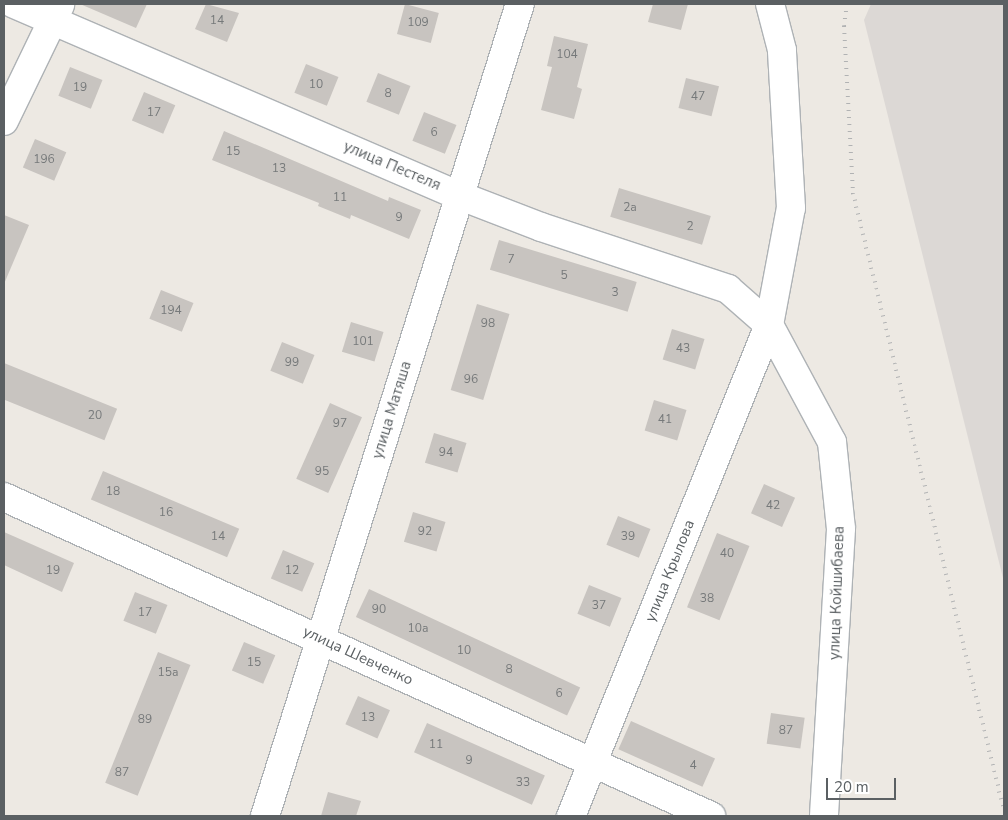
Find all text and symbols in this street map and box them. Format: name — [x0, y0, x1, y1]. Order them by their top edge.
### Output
house number: 14 — [210, 14, 224, 28]
house number: 109 — [407, 16, 429, 30]
house number: 104 — [556, 48, 578, 62]
house number: 10 — [309, 78, 323, 92]
house number: 19 — [73, 81, 87, 95]
house number: 8 — [384, 87, 392, 101]
house number: 47 — [691, 90, 705, 104]
house number: 17 — [147, 106, 161, 120]
house number: 6 — [430, 126, 438, 140]
street label: улица Пестеля — [341, 137, 443, 195]
house number: 15 — [226, 145, 240, 159]
house number: 196 — [33, 153, 55, 167]
house number: 13 — [272, 162, 286, 176]
house number: 11 — [333, 191, 347, 205]
house number: 2а — [623, 201, 637, 215]
house number: 9 — [395, 211, 403, 225]
house number: 2 — [686, 220, 694, 234]
house number: 7 — [507, 253, 515, 267]
house number: 5 — [560, 269, 568, 283]
house number: 3 — [611, 286, 619, 300]
house number: 194 — [160, 304, 182, 318]
house number: 98 — [481, 317, 495, 331]
house number: 101 — [352, 335, 374, 349]
house number: 43 — [676, 342, 690, 356]
house number: 99 — [285, 356, 299, 370]
street label: улица Матяша — [369, 359, 415, 461]
house number: 96 — [464, 373, 478, 387]
house number: 20 — [88, 409, 102, 423]
house number: 41 — [658, 413, 672, 427]
house number: 97 — [333, 417, 347, 431]
house number: 94 — [439, 446, 453, 460]
house number: 95 — [315, 465, 329, 479]
house number: 18 — [106, 485, 120, 499]
house number: 42 — [766, 499, 780, 513]
house number: 16 — [159, 506, 173, 520]
street label: улица Крылова — [641, 517, 699, 625]
house number: 92 — [418, 525, 432, 539]
street label: улица Койшибаева — [826, 526, 848, 660]
house number: 14 — [211, 530, 225, 544]
house number: 39 — [621, 530, 635, 544]
house number: 40 — [720, 547, 734, 561]
house number: 19 — [46, 564, 60, 578]
house number: 12 — [285, 564, 299, 578]
house number: 38 — [700, 592, 714, 606]
house number: 37 — [592, 599, 606, 613]
house number: 90 — [372, 603, 386, 617]
house number: 17 — [138, 606, 152, 620]
house number: 10а — [408, 622, 428, 636]
street label: улица Шевченко — [300, 623, 416, 689]
house number: 10 — [457, 644, 471, 658]
house number: 15 — [247, 656, 261, 670]
house number: 8 — [505, 663, 513, 677]
house number: 15а — [158, 666, 178, 680]
house number: 6 — [555, 687, 563, 701]
house number: 13 — [361, 711, 375, 725]
house number: 89 — [138, 713, 152, 727]
house number: 87 — [779, 724, 793, 738]
house number: 11 — [429, 738, 443, 752]
house number: 9 — [465, 754, 473, 768]
house number: 4 — [689, 759, 697, 773]
house number: 87 — [115, 766, 129, 780]
scale bar — [828, 768, 898, 800]
house number: 33 — [516, 776, 530, 790]
text: 20 m — [834, 777, 869, 797]

